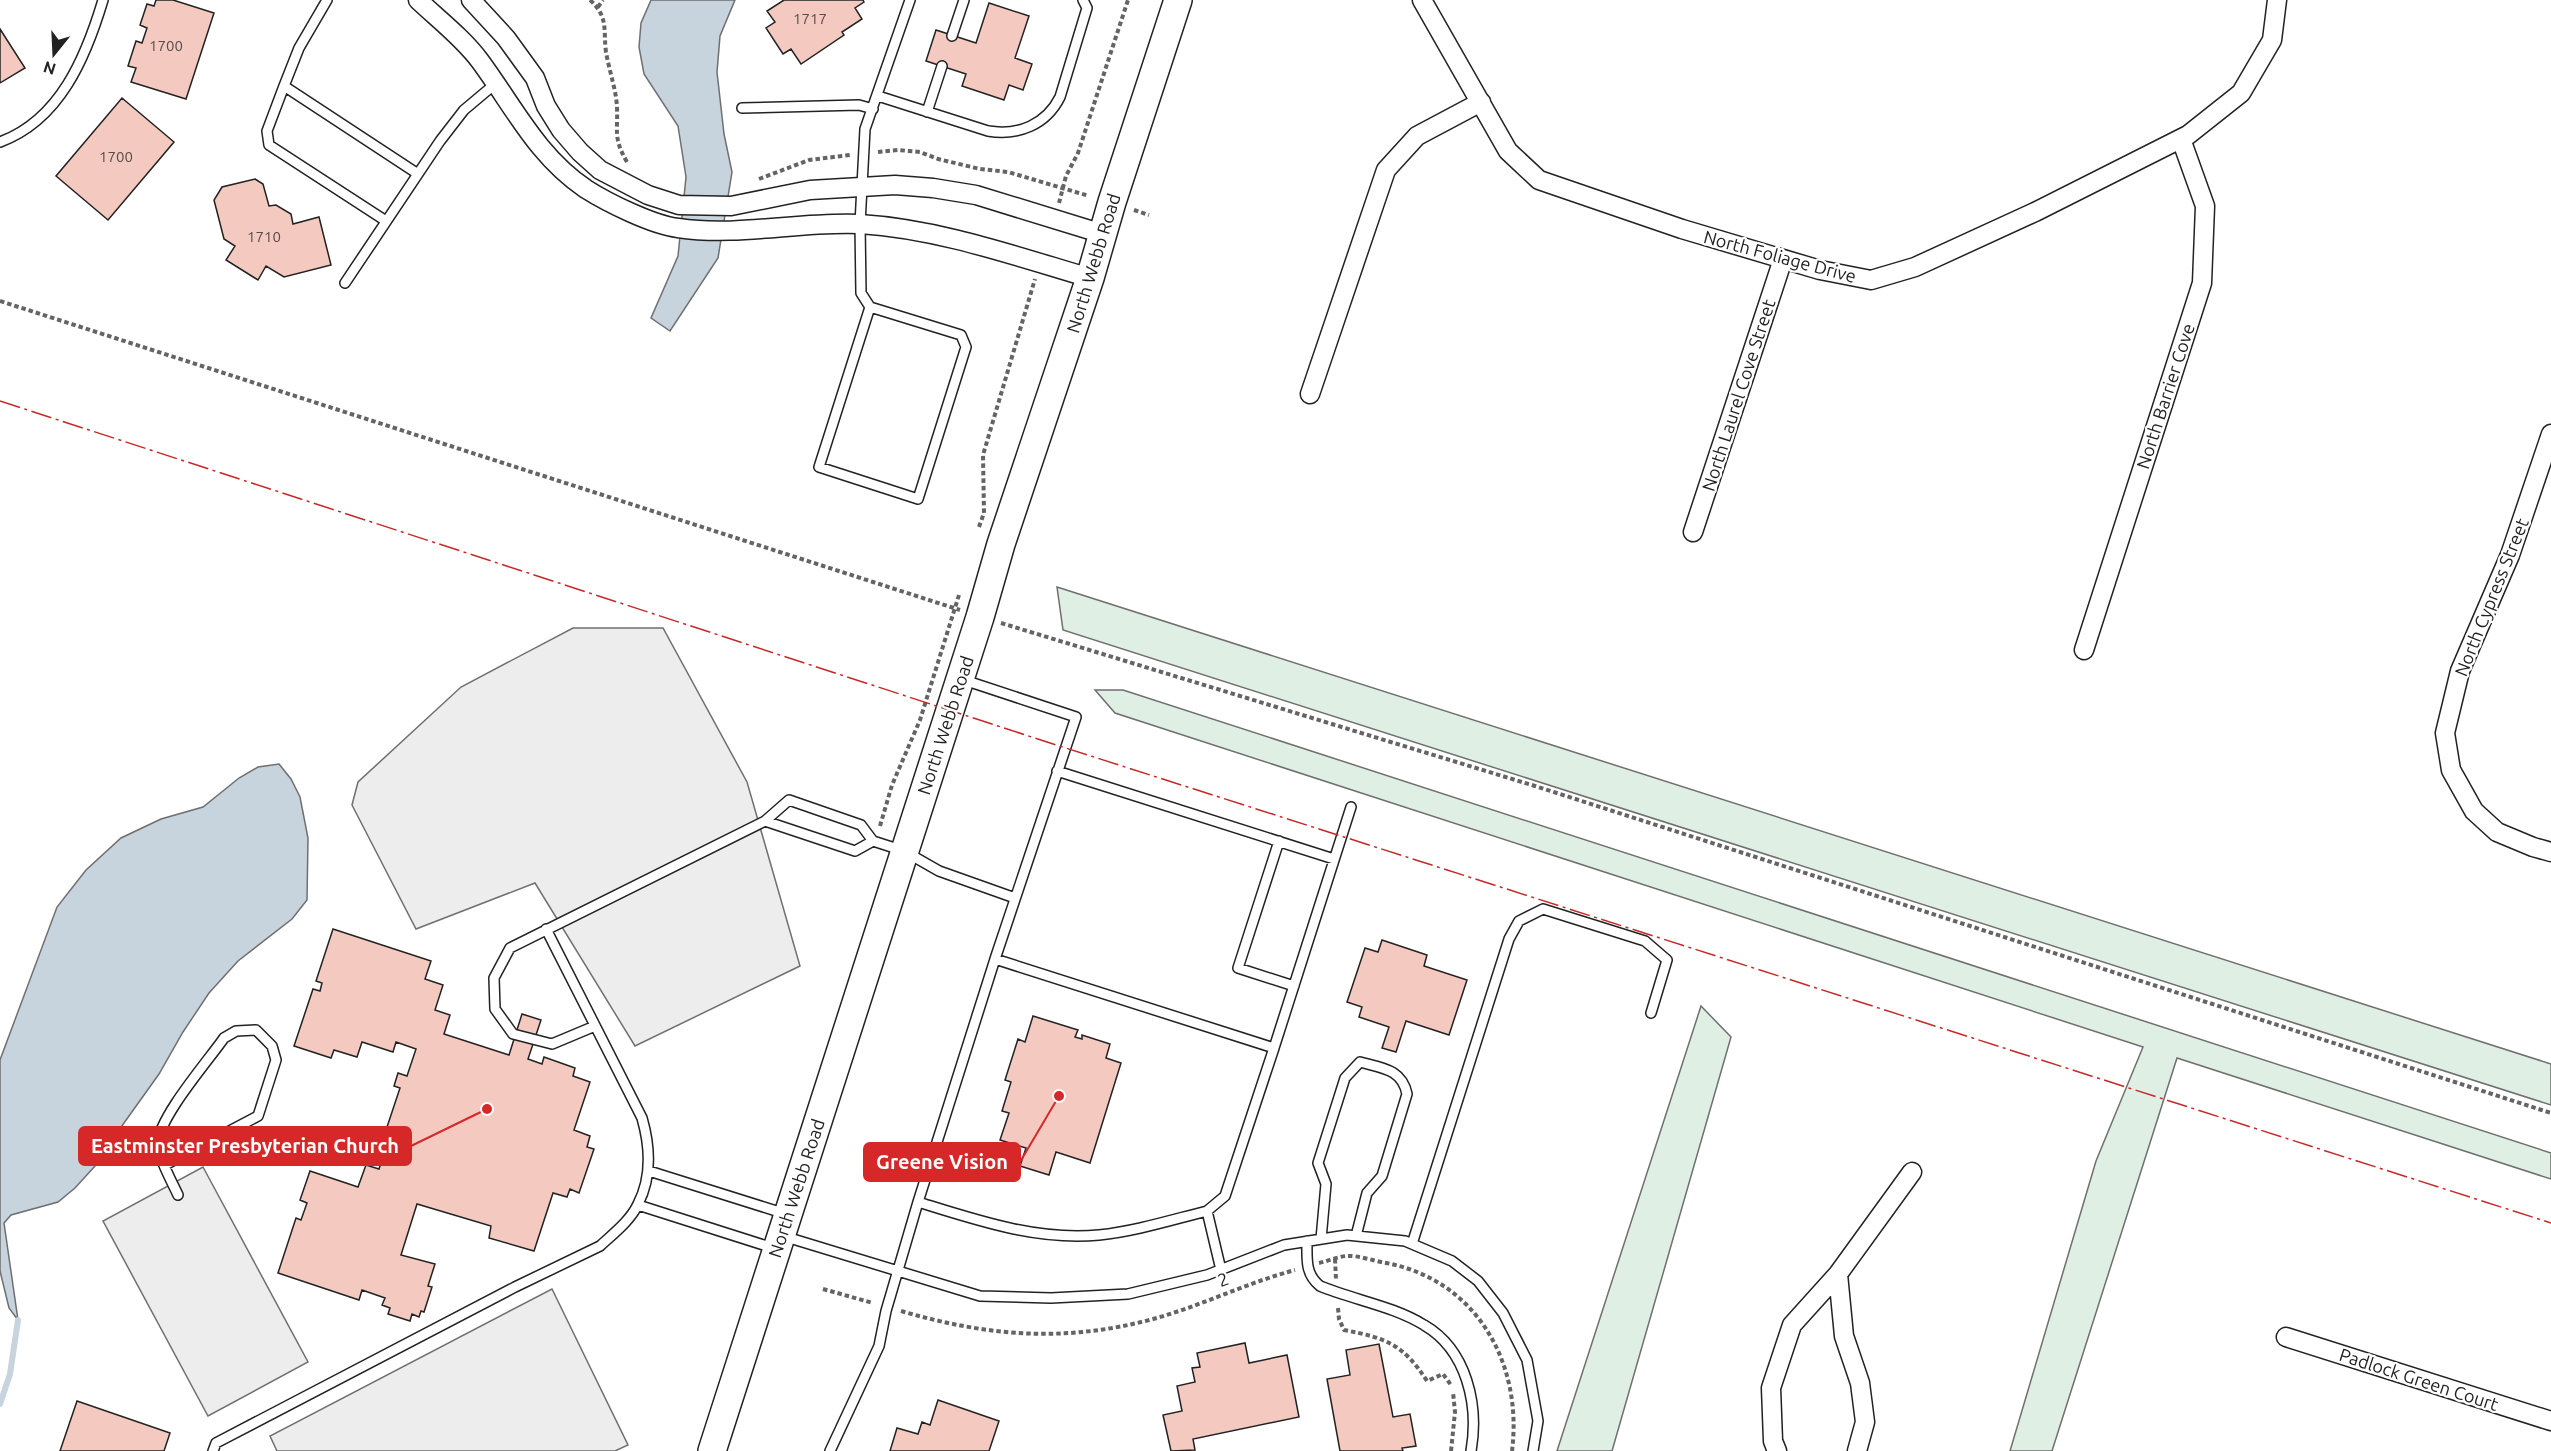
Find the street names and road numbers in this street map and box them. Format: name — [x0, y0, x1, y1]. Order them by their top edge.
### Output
street label: North Webb Road — [1062, 191, 1124, 335]
street label: North Foliage Drive — [1702, 226, 1858, 286]
street label: North Laurel Cove Street — [1698, 297, 1778, 493]
street label: North Barrier Cove — [2132, 321, 2198, 471]
street label: North Cypress Street — [2450, 515, 2532, 679]
street label: North Webb Road — [913, 653, 977, 797]
street label: North Webb Road — [764, 1116, 828, 1260]
street label: 2 — [1215, 1268, 1231, 1290]
street label: Padlock Green Court — [2337, 1344, 2501, 1414]

